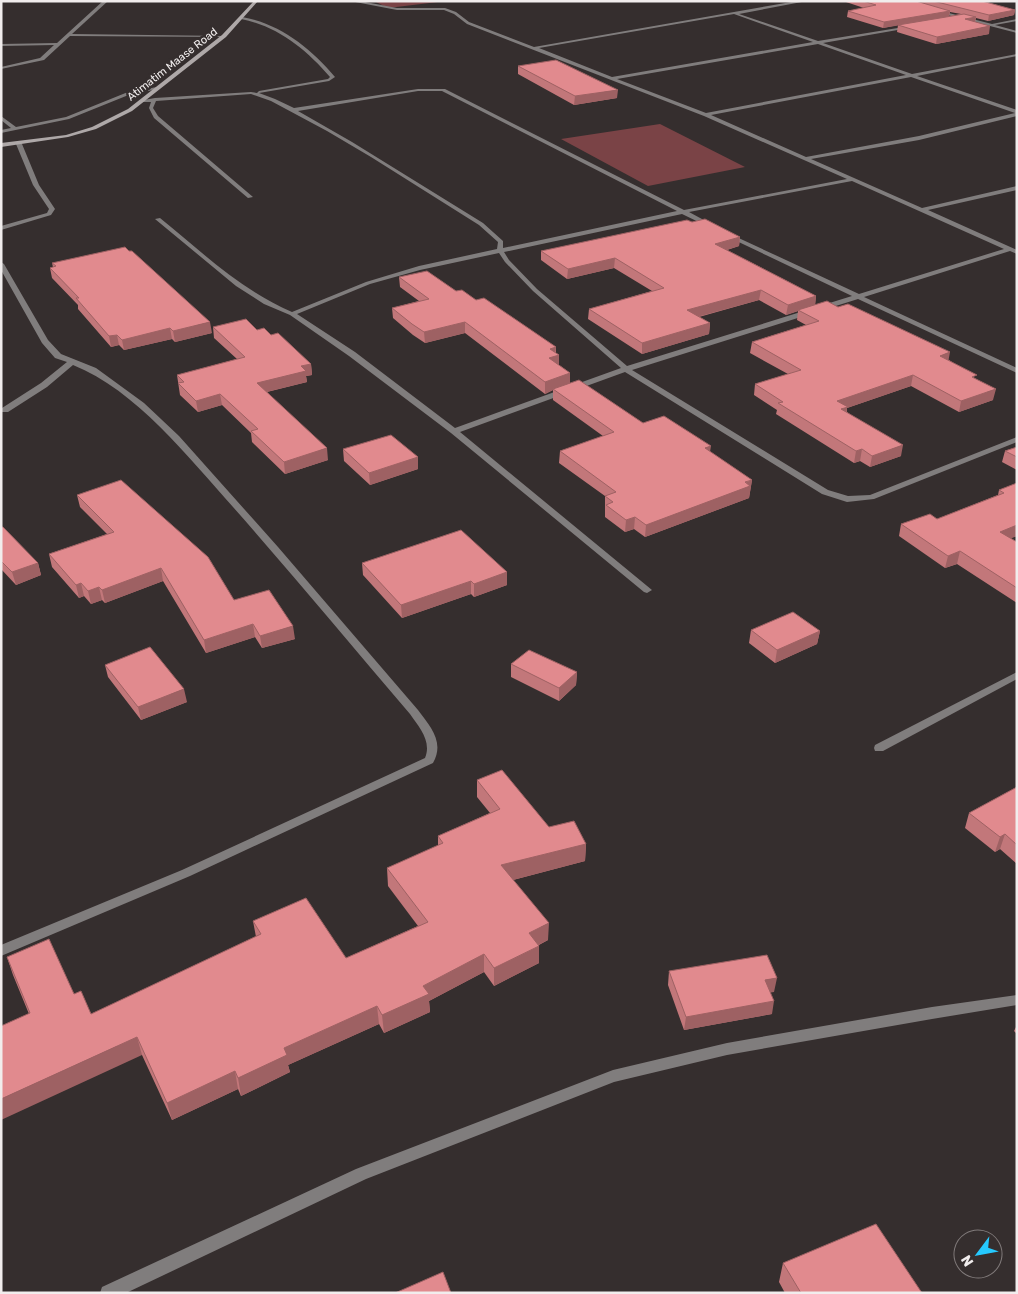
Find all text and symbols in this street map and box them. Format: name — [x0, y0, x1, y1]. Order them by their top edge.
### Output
street label: Atimatim Maase Road — [125, 25, 220, 104]
north arrow — [953, 1229, 1003, 1279]
text: N — [958, 1252, 977, 1269]

